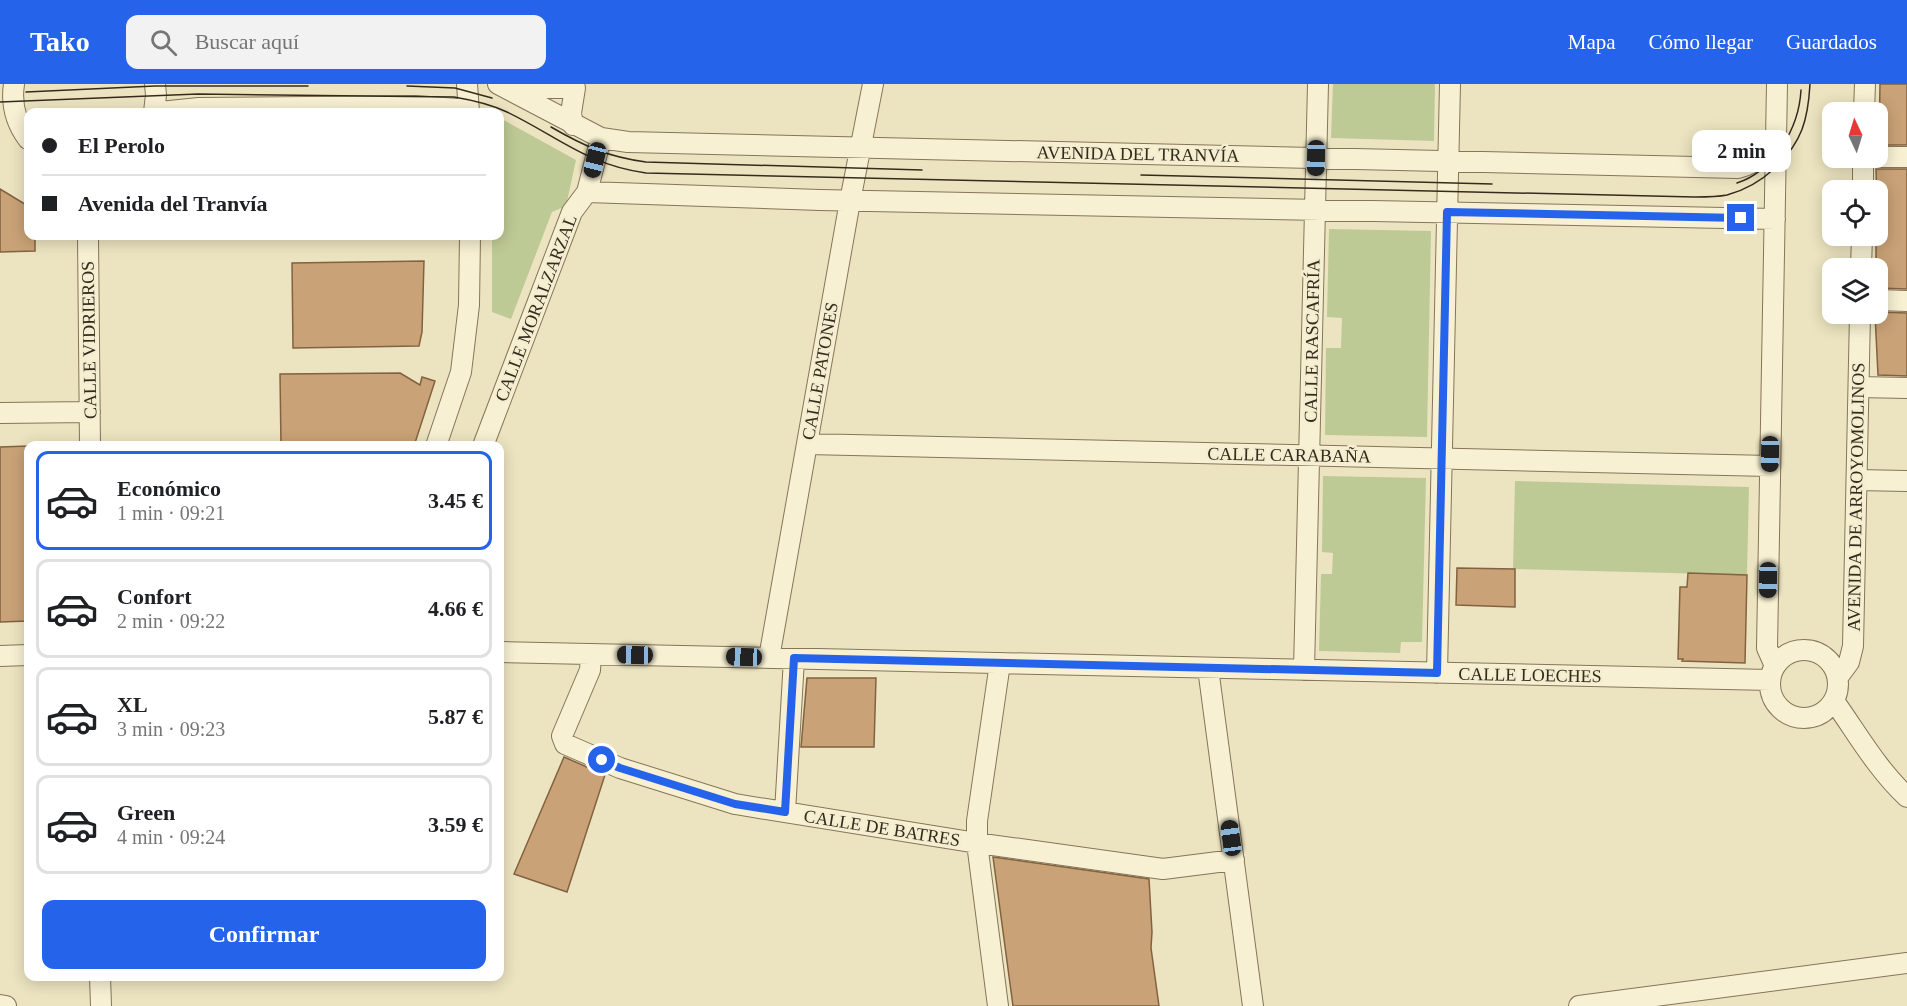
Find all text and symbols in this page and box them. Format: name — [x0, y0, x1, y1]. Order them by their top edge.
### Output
search box — [126, 15, 546, 69]
text: Tako — [30, 26, 90, 57]
icon: search — [147, 26, 180, 59]
text: Buscar aquí — [195, 29, 299, 54]
text: Mapa — [1568, 30, 1616, 54]
text: Cómo llegar — [1649, 30, 1753, 54]
text: Guardados — [1786, 30, 1877, 54]
north arrow — [1822, 102, 1888, 168]
map controls — [1822, 102, 1888, 324]
callout: 2 min — [1692, 131, 1790, 173]
text: El Perolo — [78, 133, 165, 158]
car — [582, 140, 608, 180]
car — [1307, 140, 1325, 176]
text: 2 min — [1717, 140, 1766, 162]
street label: AVENIDA DEL TRANVÍA — [1037, 141, 1240, 166]
button: locate — [1822, 180, 1888, 246]
text: Avenida del Tranvía — [78, 191, 267, 216]
route end — [1727, 204, 1754, 231]
street label: CALLE MORALZARZAL — [491, 212, 581, 404]
button: layers — [1822, 258, 1888, 324]
street label: CALLE RASCAFRÍA — [1300, 259, 1323, 423]
street label: CALLE VIDRIEROS — [78, 261, 100, 419]
street label: CALLE PATONES — [798, 301, 842, 441]
street label: AVENIDA DE ARROYOMOLINOS — [1844, 363, 1868, 631]
car — [1761, 436, 1779, 472]
street label: CALLE CARABAÑA — [1207, 443, 1371, 466]
icon: car — [45, 474, 99, 528]
text: Económico — [117, 476, 221, 501]
text: 3.45 € — [428, 488, 483, 513]
text: 1 min · 09:21 — [117, 502, 225, 524]
car — [1759, 562, 1777, 598]
icon: car — [45, 582, 99, 636]
text: Confort — [117, 584, 192, 609]
text: 4.66 € — [428, 596, 483, 621]
text: 2 min · 09:22 — [117, 610, 225, 632]
car — [617, 646, 653, 664]
car — [726, 647, 762, 667]
street label: CALLE LOECHES — [1458, 664, 1602, 686]
icon: car — [45, 690, 99, 744]
text: XL — [117, 692, 148, 717]
text: 5.87 € — [428, 704, 483, 729]
text: 3 min · 09:23 — [117, 718, 225, 740]
route start — [588, 746, 615, 773]
icon: car — [45, 798, 99, 852]
text: Green — [117, 800, 175, 825]
street label: CALLE DE BATRES — [802, 806, 962, 850]
text: 3.59 € — [428, 812, 483, 837]
car — [1220, 819, 1242, 857]
text: 4 min · 09:24 — [117, 826, 225, 848]
button: Confirmar — [42, 900, 486, 969]

